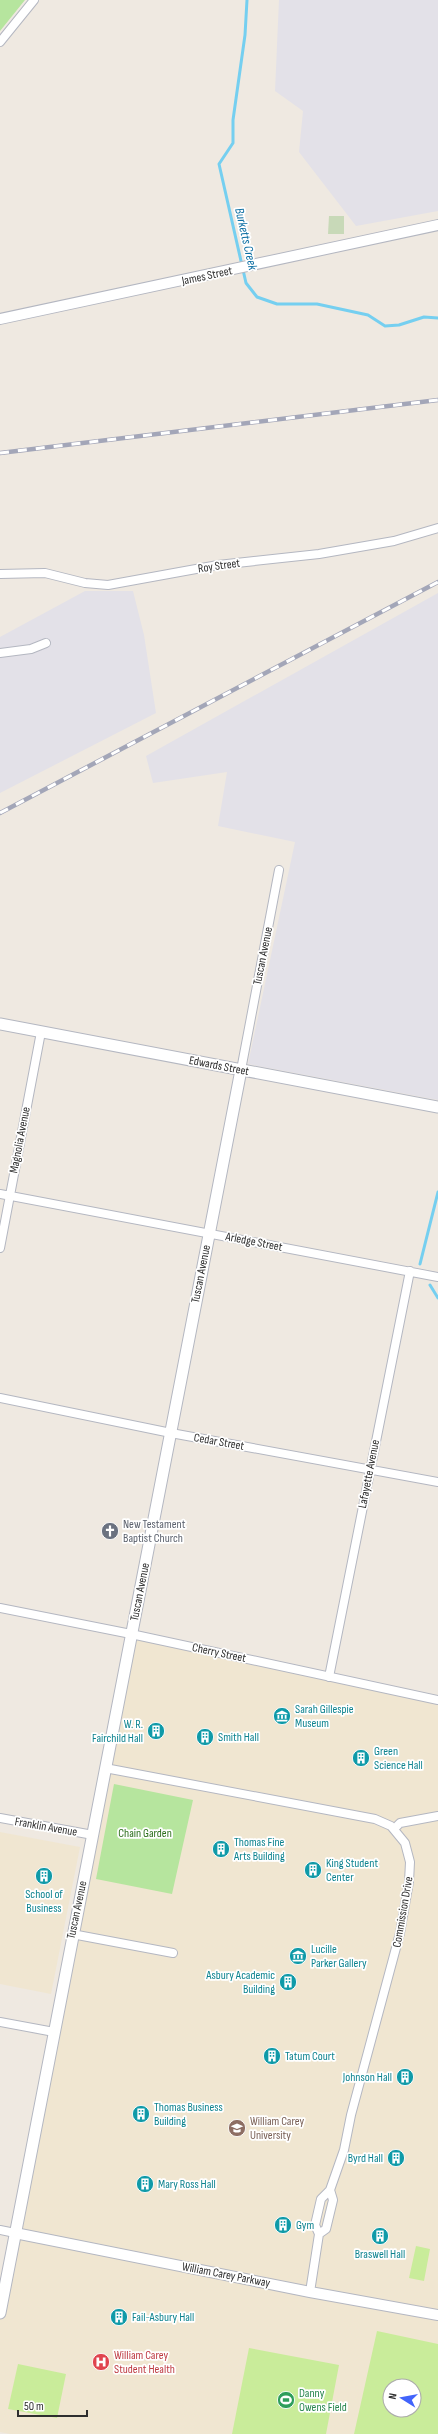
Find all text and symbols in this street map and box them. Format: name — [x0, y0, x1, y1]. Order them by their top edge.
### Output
water label: Burketts Creek — [231, 206, 261, 273]
street label: James Street — [179, 263, 234, 289]
street label: Roy Street — [197, 556, 241, 576]
street label: Tuscan Avenue — [250, 925, 276, 986]
street label: Edwards Street — [188, 1053, 251, 1079]
street label: Magnolia Avenue — [6, 1105, 34, 1174]
street label: Arledge Street — [223, 1229, 284, 1255]
street label: Tuscan Avenue — [188, 1243, 214, 1304]
street label: Cedar Street — [193, 1430, 246, 1454]
street label: Lafayette Avenue — [355, 1438, 383, 1510]
place label: New Testament Baptist Church — [123, 1517, 186, 1546]
church icon: New Testament Baptist Church — [100, 1521, 120, 1541]
street label: Tuscan Avenue — [127, 1561, 153, 1622]
street label: Cherry Street — [191, 1640, 248, 1666]
place label: Sarah Gillespie Museum — [295, 1702, 354, 1731]
museum icon: Sarah Gillespie Museum — [272, 1706, 292, 1726]
place label: W. R. Fairchild Hall — [92, 1717, 143, 1746]
building icon: W. R. Fairchild Hall — [146, 1721, 166, 1741]
building icon: Smith Hall — [195, 1727, 215, 1747]
place label: Smith Hall — [218, 1730, 259, 1745]
place label: Green Science Hall — [374, 1744, 423, 1773]
building icon: Green Science Hall — [351, 1748, 371, 1768]
street label: Franklin Avenue — [14, 1814, 79, 1840]
park label: Chain Garden — [118, 1826, 172, 1841]
place label: Thomas Fine Arts Building — [233, 1835, 285, 1864]
building icon: Thomas Fine Arts Building — [211, 1839, 231, 1859]
place label: King Student Center — [326, 1856, 378, 1885]
building icon: King Student Center — [303, 1860, 323, 1880]
building icon: School of Business — [34, 1866, 54, 1886]
street label: Commission Drive — [389, 1875, 417, 1949]
street label: Tuscan Avenue — [64, 1879, 91, 1940]
place label: School of Business — [25, 1887, 63, 1916]
place label: Lucille Parker Gallery — [311, 1942, 367, 1971]
museum icon: Lucille Parker Gallery — [288, 1946, 308, 1966]
place label: Asbury Academic Building — [205, 1968, 275, 1997]
building icon: Asbury Academic Building — [278, 1972, 298, 1992]
building icon: Tatum Court — [262, 2046, 282, 2066]
place label: Tatum Court — [285, 2049, 335, 2064]
building icon: Johnson Hall — [395, 2067, 415, 2087]
place label: Johnson Hall — [342, 2070, 392, 2085]
place label: Thomas Business Building — [154, 2100, 223, 2129]
building icon: Thomas Business Building — [131, 2104, 151, 2124]
place label: William Carey University — [250, 2114, 304, 2143]
school or university icon: William Carey University — [227, 2118, 247, 2138]
building icon: Byrd Hall — [386, 2148, 406, 2168]
place label: Byrd Hall — [348, 2151, 383, 2166]
building icon: Mary Ross Hall — [135, 2174, 155, 2194]
place label: Mary Ross Hall — [158, 2177, 216, 2192]
building icon: Gym — [273, 2215, 293, 2235]
place label: Gym — [296, 2218, 314, 2233]
building icon: Braswell Hall — [370, 2226, 390, 2246]
place label: Braswell Hall — [355, 2247, 405, 2262]
street label: William Carey Parkway — [181, 2259, 272, 2291]
building icon: Fail-Asbury Hall — [109, 2307, 129, 2327]
place label: Fail-Asbury Hall — [132, 2310, 194, 2325]
place label: William Carey Student Health — [114, 2348, 175, 2377]
hospital icon: William Carey Student Health — [91, 2352, 111, 2372]
north arrow — [382, 2378, 422, 2418]
place label: Danny Owens Field — [299, 2386, 347, 2415]
sports icon: Danny Owens Field — [276, 2390, 296, 2410]
scale bar — [18, 2392, 87, 2418]
text: N — [386, 2392, 400, 2400]
text: 50 m — [24, 2399, 44, 2414]

